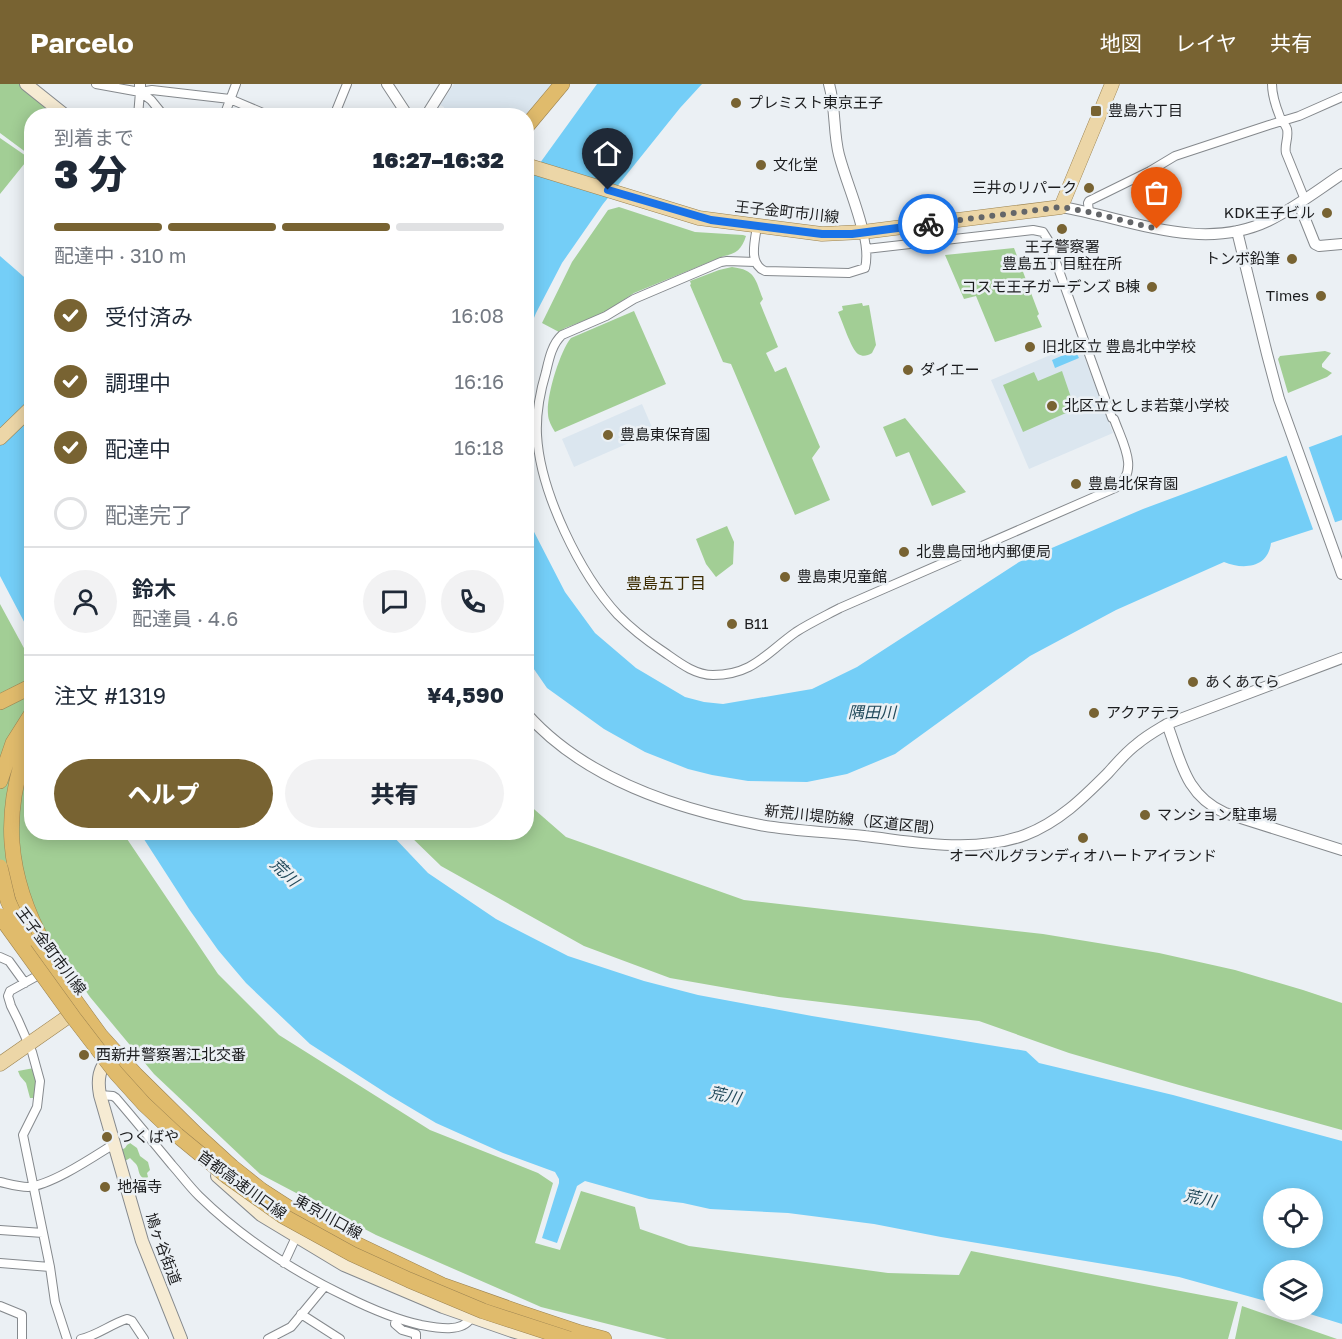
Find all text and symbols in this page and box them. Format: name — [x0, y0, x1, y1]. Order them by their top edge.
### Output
text: Parcelo — [30, 26, 134, 59]
text: 地図 — [1100, 30, 1142, 56]
text: レイヤ — [1175, 30, 1237, 56]
text: 共有 — [1270, 30, 1312, 56]
place label: プレミスト東京王子 — [748, 93, 883, 111]
marker: プレミスト東京王子 — [729, 96, 743, 110]
place label: 豊島六丁目 — [1108, 101, 1183, 119]
marker: 豊島六丁目 — [1089, 104, 1103, 118]
text: 到着まで — [54, 125, 134, 149]
pin — [582, 128, 633, 190]
icon: home — [591, 137, 624, 170]
text: 16:27–16:32 — [373, 146, 504, 173]
text: 3 分 — [54, 150, 127, 197]
place label: 文化堂 — [773, 155, 818, 173]
marker: 文化堂 — [754, 158, 768, 172]
pin — [1131, 167, 1182, 229]
icon: bag — [1140, 176, 1173, 209]
place label: 三井のリパーク — [972, 178, 1077, 196]
marker: 三井のリパーク — [1082, 181, 1096, 195]
courier — [898, 194, 958, 254]
street label: 王子金町市川線 — [734, 197, 840, 225]
place label: KDK王子ビル — [1224, 203, 1315, 221]
marker: KDK王子ビル — [1320, 206, 1334, 220]
icon: bike — [912, 208, 945, 241]
marker: 王子警察署 豊島五丁目駐在所 — [1055, 222, 1069, 236]
place label: 王子警察署 豊島五丁目駐在所 — [1002, 237, 1122, 272]
text: 配達中 · 310 m — [54, 243, 187, 267]
place label: トンボ鉛筆 — [1205, 249, 1280, 267]
marker: トンボ鉛筆 — [1285, 252, 1299, 266]
place label: コスモ王子ガーデンズ B棟 — [961, 277, 1140, 295]
marker: コスモ王子ガーデンズ B棟 — [1145, 280, 1159, 294]
place label: Times — [1266, 286, 1309, 304]
marker: Times — [1314, 289, 1328, 303]
icon: check — [54, 299, 87, 332]
text: 受付済み — [105, 303, 193, 330]
text: 16:08 — [452, 303, 504, 327]
place label: 旧北区立 豊島北中学校 — [1042, 337, 1196, 355]
marker: 旧北区立 豊島北中学校 — [1023, 340, 1037, 354]
place label: ダイエー — [920, 360, 980, 378]
marker: ダイエー — [901, 363, 915, 377]
icon: check — [54, 365, 87, 398]
text: 調理中 — [105, 369, 171, 396]
text: 16:16 — [454, 369, 504, 393]
place label: 北区立としま若葉小学校 — [1064, 396, 1229, 414]
marker: 北区立としま若葉小学校 — [1045, 399, 1059, 413]
place label: 豊島東保育園 — [620, 425, 710, 443]
marker: 豊島東保育園 — [601, 428, 615, 442]
icon: check — [54, 431, 87, 464]
text: 配達中 — [105, 435, 171, 462]
text: 16:18 — [454, 435, 504, 459]
place label: 豊島北保育園 — [1088, 474, 1178, 492]
marker: 豊島北保育園 — [1069, 477, 1083, 491]
text: 配達完了 — [105, 501, 193, 528]
place label: 北豊島団地内郵便局 — [916, 542, 1051, 560]
marker: 北豊島団地内郵便局 — [897, 545, 911, 559]
place label: 豊島東児童館 — [797, 567, 887, 585]
button: person — [54, 570, 117, 633]
button: chat — [363, 570, 426, 633]
button: phone — [441, 570, 504, 633]
marker: 豊島東児童館 — [778, 570, 792, 584]
district label: 豊島五丁目 — [626, 573, 706, 593]
text: 鈴木 — [132, 575, 176, 602]
text: 配達員 · 4.6 — [132, 606, 238, 630]
place label: B11 — [744, 614, 769, 632]
marker: B11 — [725, 617, 739, 631]
place label: あくあてら — [1205, 672, 1280, 690]
marker: あくあてら — [1186, 675, 1200, 689]
text: ¥4,590 — [427, 681, 504, 708]
text: 注文 #1319 — [54, 682, 166, 709]
water label: 隅田川 — [848, 702, 898, 722]
place label: アクアテラ — [1106, 703, 1180, 721]
marker: アクアテラ — [1087, 706, 1101, 720]
button: ヘルプ — [54, 759, 273, 828]
button: 共有 — [285, 759, 504, 828]
street label: 新荒川堤防線（区道区間） — [764, 801, 945, 837]
place label: マンション駐車場 — [1157, 805, 1277, 823]
marker: マンション駐車場 — [1138, 808, 1152, 822]
marker: オーベルグランディオハートアイランド — [1076, 831, 1090, 845]
place label: オーベルグランディオハートアイランド — [949, 846, 1217, 864]
water label: 荒川 — [267, 854, 305, 892]
street label: 王子金町市川線 — [13, 903, 91, 998]
place label: 西新井警察署江北交番 — [96, 1045, 246, 1063]
marker: 西新井警察署江北交番 — [77, 1048, 91, 1062]
water label: 荒川 — [707, 1082, 745, 1109]
place label: つくばや — [119, 1127, 179, 1145]
marker: つくばや — [100, 1130, 114, 1144]
street label: 首都高速川口線 — [195, 1146, 290, 1222]
place label: 地福寺 — [117, 1177, 162, 1195]
marker: 地福寺 — [98, 1180, 112, 1194]
water label: 荒川 — [1182, 1185, 1220, 1212]
map controls — [1263, 1188, 1323, 1320]
button: locate — [1263, 1188, 1323, 1248]
street label: 東京川口線 — [291, 1190, 366, 1242]
street label: 鳩ヶ谷街道 — [143, 1210, 185, 1287]
button: layers — [1263, 1260, 1323, 1320]

